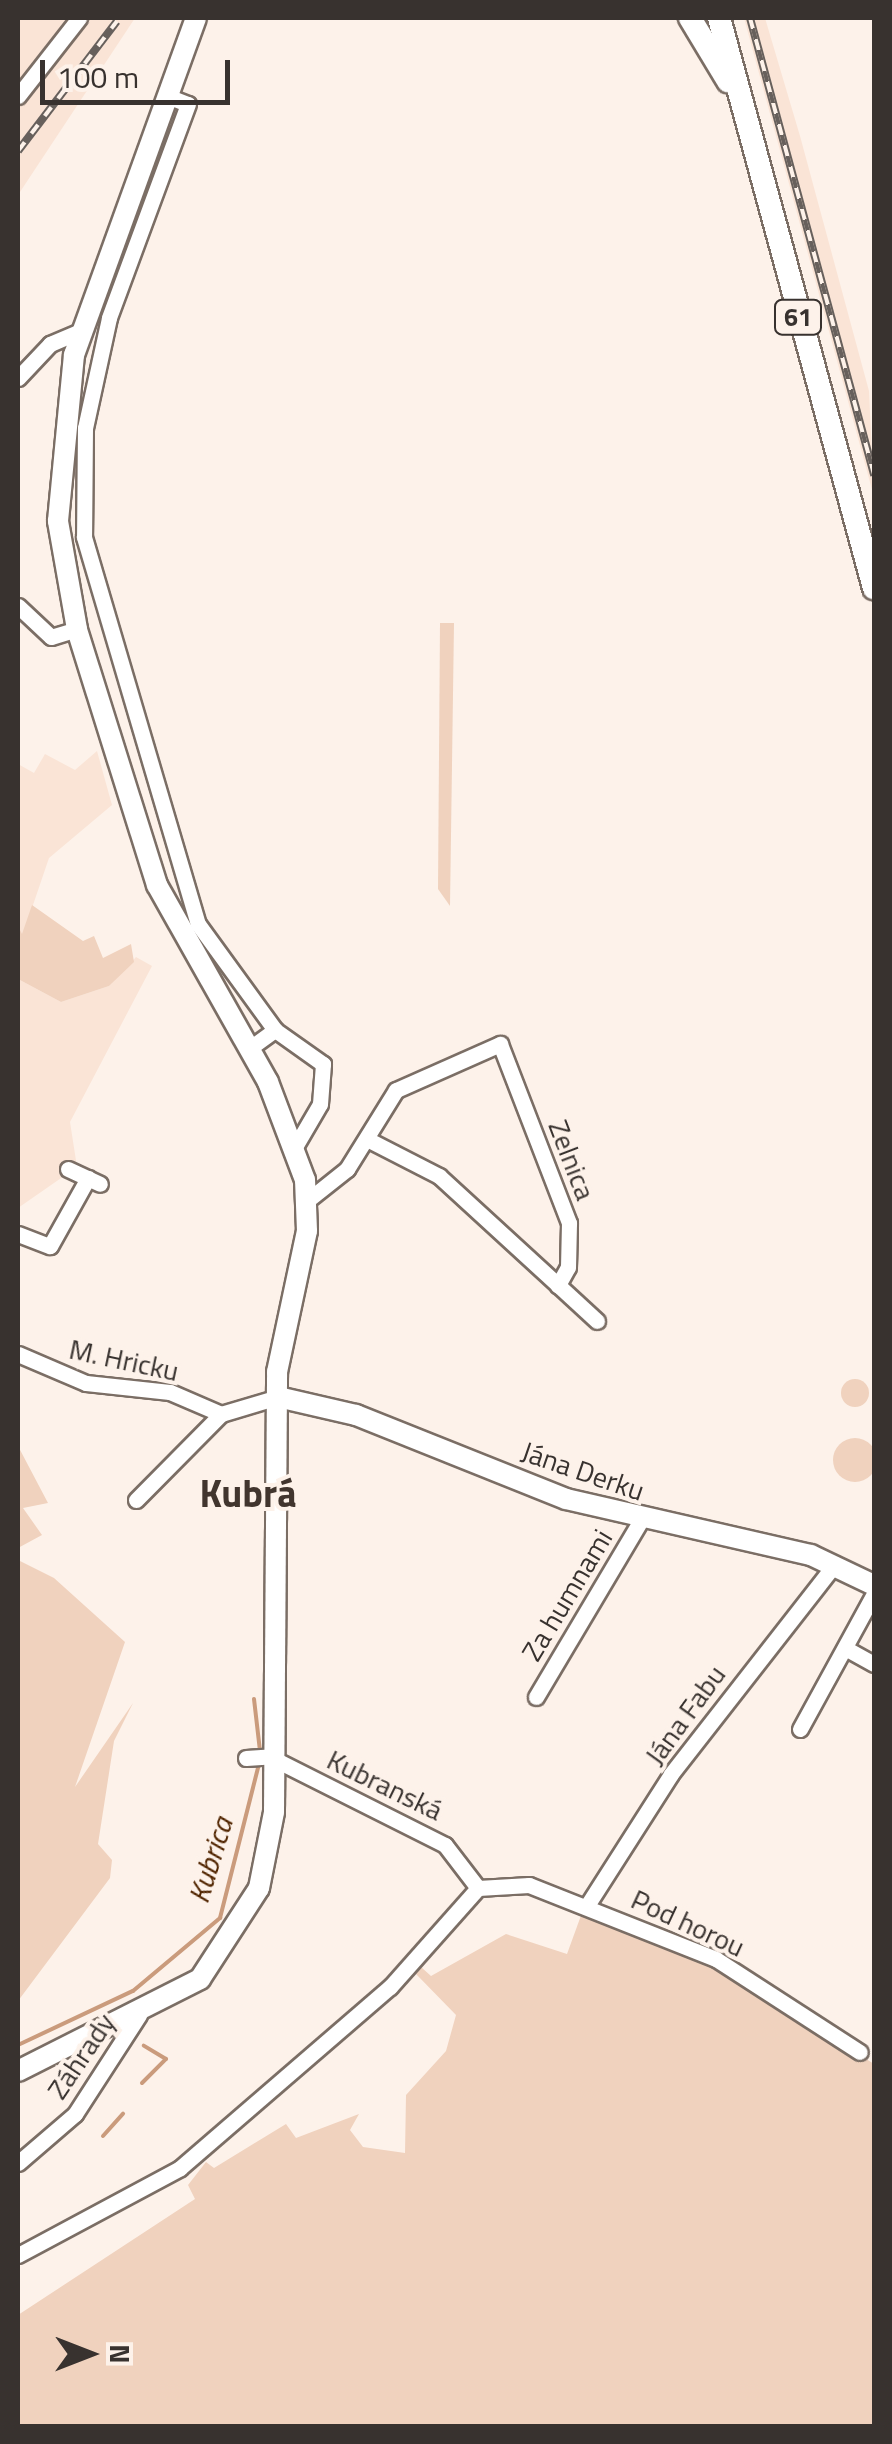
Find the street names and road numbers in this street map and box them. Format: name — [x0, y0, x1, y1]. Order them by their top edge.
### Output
road number: 61 — [773, 297, 823, 337]
street label: Zelnica — [541, 1115, 603, 1205]
street label: M. Hricku — [66, 1332, 182, 1388]
street label: Jána Derku — [517, 1434, 649, 1508]
street label: Za humnami — [515, 1523, 619, 1667]
street label: Jána Fabu — [638, 1659, 732, 1771]
street label: Kubranská — [322, 1743, 448, 1827]
street label: Pod horou — [626, 1882, 750, 1964]
street label: Záhrady — [40, 2007, 122, 2105]

